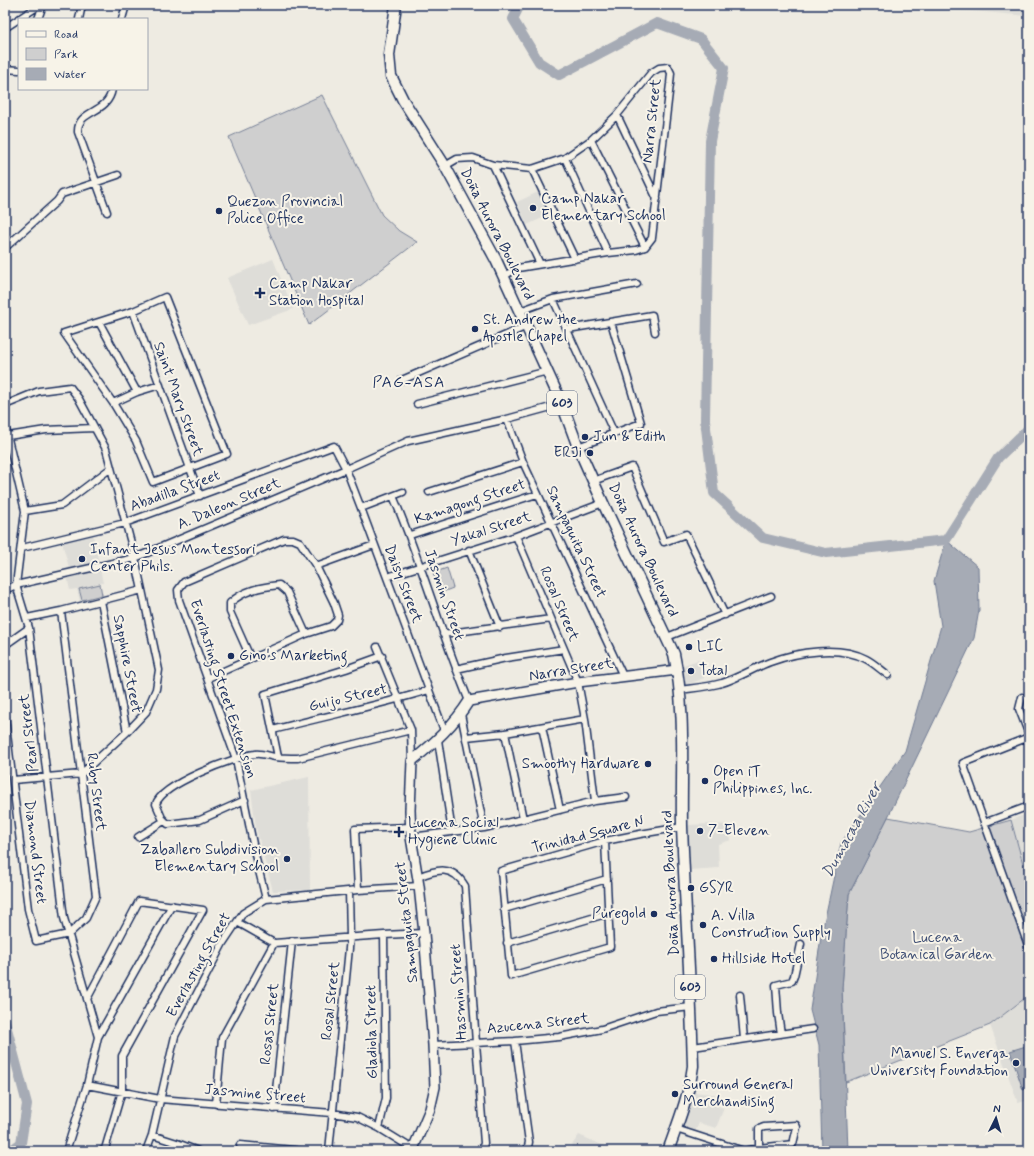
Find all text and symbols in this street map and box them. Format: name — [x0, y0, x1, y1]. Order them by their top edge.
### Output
legend — [18, 18, 148, 90]
text: Road — [54, 27, 78, 43]
text: Park — [54, 47, 78, 63]
text: Water — [54, 67, 86, 83]
street label: Narra Street — [638, 78, 666, 164]
street label: Doña Aurora Boulevard — [455, 164, 539, 304]
place label: Camp Nakar Elementary School — [541, 189, 666, 226]
place label: Quezon Provincial Police Office — [227, 192, 343, 229]
marker: Camp Nakar Elementary School — [528, 203, 538, 213]
marker: Quezon Provincial Police Office — [214, 206, 224, 216]
place label: Camp Nakar Station Hospital — [269, 274, 364, 311]
marker: Camp Nakar Station Hospital — [254, 287, 266, 299]
place label: St. Andrew the Apostle Chapel — [483, 310, 577, 348]
marker: St. Andrew the Apostle Chapel — [470, 324, 480, 334]
street label: Saint Mary Street — [148, 339, 208, 459]
district label: PAG-ASA — [373, 372, 445, 393]
road number: 603 — [547, 391, 577, 415]
place label: Jun & Edith — [593, 427, 666, 447]
marker: Jun & Edith — [580, 432, 590, 442]
place label: ERJi — [554, 443, 582, 463]
marker: ERJi — [585, 448, 595, 458]
street label: Abadilla Street — [127, 465, 223, 517]
street label: A. Daleon Street — [174, 473, 284, 535]
street label: Kamagong Street — [412, 475, 528, 530]
street label: Doña Aurora Boulevard — [603, 480, 683, 620]
street label: Sampaguita Street — [541, 482, 611, 602]
street label: Yakal Street — [448, 507, 534, 551]
place label: Infant Jesus Montessori Center Phils. — [90, 540, 255, 577]
street label: Daisy Street — [379, 542, 427, 626]
street label: Jasmin Street — [419, 547, 469, 644]
marker: Infant Jesus Montessori Center Phils. — [77, 554, 87, 564]
street label: Rosal Street — [534, 564, 584, 645]
street label: Everlasting Street Extension — [184, 597, 261, 782]
street label: Sapphire Street — [108, 613, 146, 715]
place label: LIC — [697, 637, 723, 657]
marker: LIC — [684, 642, 694, 652]
place label: Gino's Marketing — [239, 646, 348, 667]
marker: Gino's Marketing — [226, 651, 236, 661]
street label: Narra Street — [528, 653, 615, 687]
place label: Total — [699, 661, 727, 681]
marker: Total — [686, 666, 696, 676]
street label: Guijo Street — [307, 679, 389, 717]
street label: Pearl Street — [14, 693, 44, 773]
street label: Ruby Street — [81, 752, 111, 832]
place label: Smoothy Hardware — [522, 754, 640, 774]
marker: Smoothy Hardware — [643, 759, 653, 769]
place label: Open iT Philippines, Inc. — [713, 762, 812, 799]
marker: Open iT Philippines, Inc. — [700, 776, 710, 786]
water label: Dumacaa River — [817, 776, 888, 881]
street label: Diamond Street — [19, 799, 51, 905]
street label: Doña Aurora Boulevard — [657, 810, 685, 956]
street label: Trinidad Square N — [530, 811, 646, 859]
place label: Lucena Social Hygiene Clinic — [408, 813, 499, 851]
place label: 7-Eleven — [708, 821, 770, 841]
marker: Lucena Social Hygiene Clinic — [393, 826, 405, 838]
marker: 7-Eleven — [695, 826, 705, 836]
place label: Zaballero Subdivision Elementary School — [140, 840, 279, 877]
marker: Zaballero Subdivision Elementary School — [282, 854, 292, 864]
street label: Sampaguita Street — [391, 860, 423, 984]
place label: GSYR — [699, 878, 734, 898]
marker: GSYR — [686, 883, 696, 893]
place label: Puregold — [592, 904, 646, 925]
place label: A. Villa Construction Supply — [711, 906, 831, 943]
street label: Everlasting Street — [162, 909, 237, 1021]
marker: Puregold — [649, 909, 659, 919]
marker: A. Villa Construction Supply — [698, 920, 708, 930]
park label: Lucena Botanical Garden — [880, 928, 994, 965]
street label: Hasmin Street — [446, 943, 472, 1041]
place label: Hillside Hotel — [722, 949, 806, 969]
marker: Hillside Hotel — [709, 954, 719, 964]
street label: Rosal Street — [317, 960, 345, 1041]
road number: 603 — [675, 975, 705, 999]
street label: Rosas Street — [256, 982, 284, 1066]
street label: Gladiola Street — [361, 984, 383, 1079]
street label: Azucena Street — [486, 1009, 590, 1039]
place label: Manuel S. Enverga University Foundation — [871, 1044, 1009, 1081]
marker: Manuel S. Enverga University Foundation — [1011, 1058, 1021, 1068]
place label: Surround General Merchandising — [683, 1075, 793, 1113]
street label: Jasmine Street — [203, 1080, 307, 1108]
marker: Surround General Merchandising — [670, 1089, 680, 1099]
north arrow — [976, 1098, 1016, 1138]
text: N — [993, 1102, 1001, 1116]

